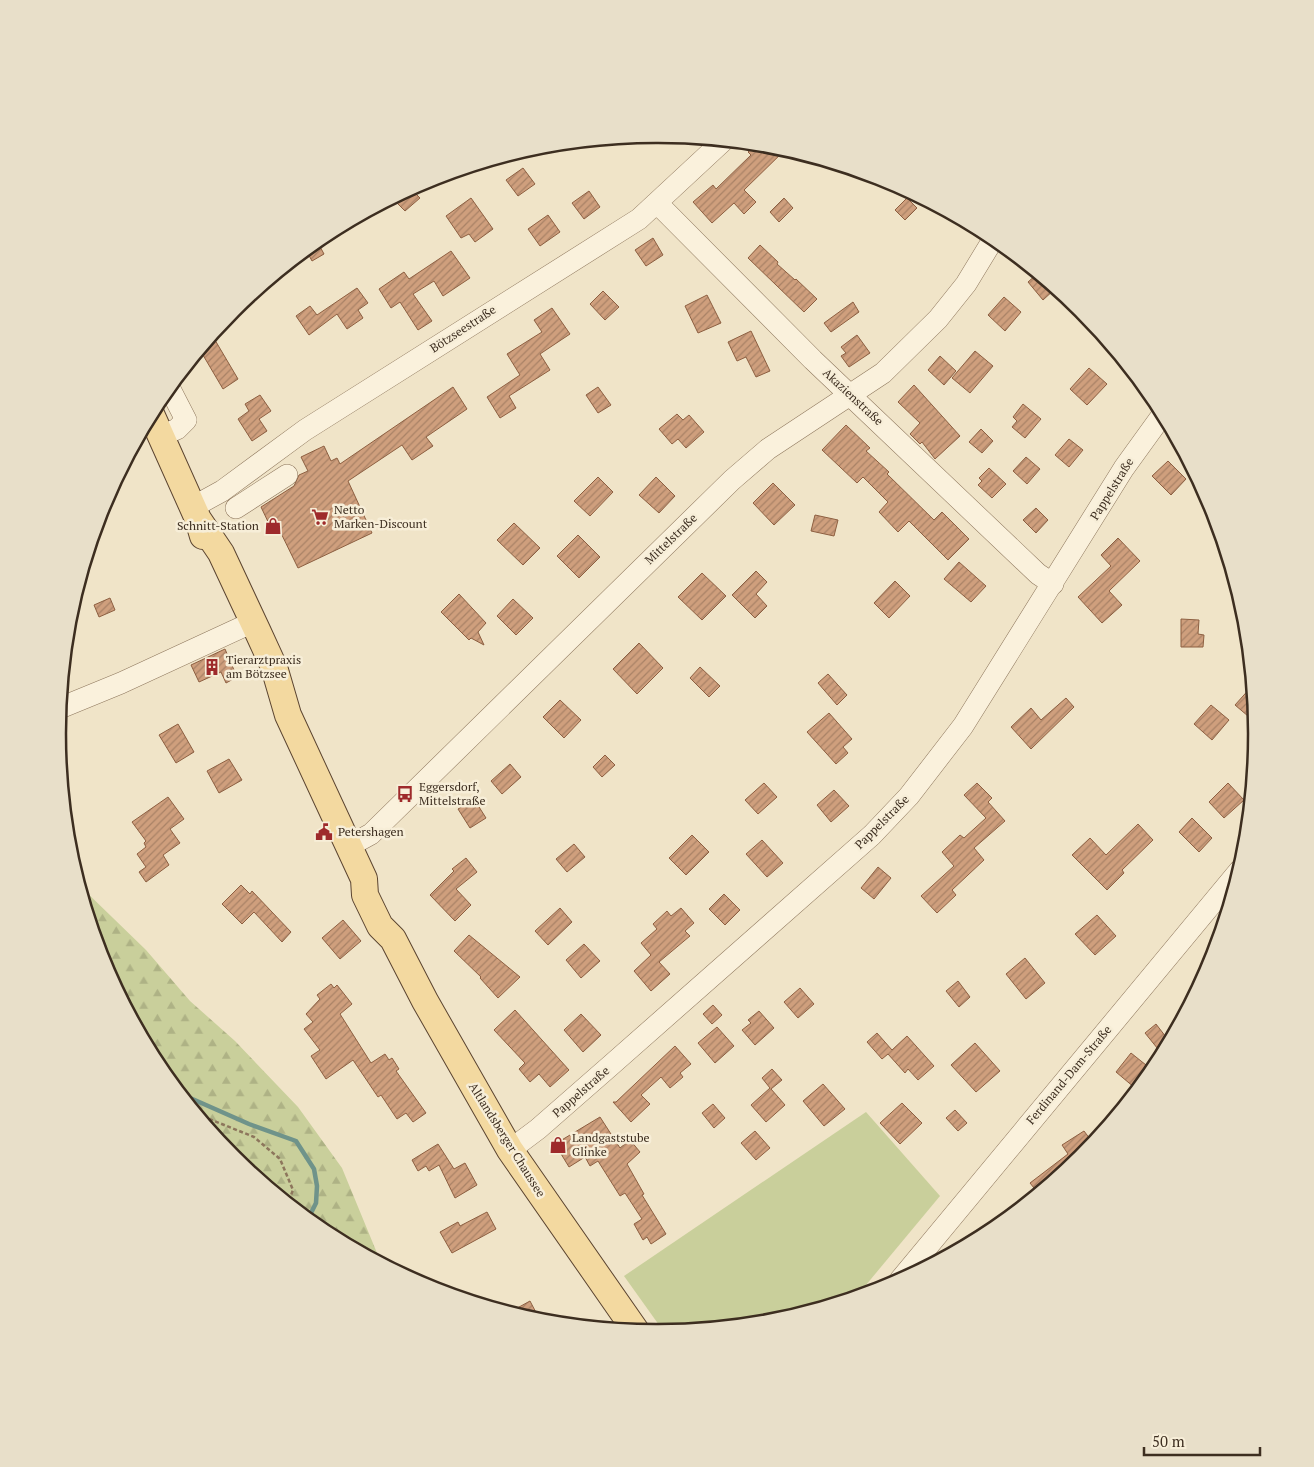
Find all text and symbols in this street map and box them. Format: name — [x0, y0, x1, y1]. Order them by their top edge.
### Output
street label: Bötzseestraße — [427, 302, 498, 355]
street label: Akazienstraße — [820, 365, 887, 428]
street label: Pappelstraße — [1087, 455, 1137, 523]
place label: Netto Marken-Discount — [334, 502, 428, 531]
supermarket icon: Netto Marken-Discount — [310, 507, 330, 527]
street label: Mittelstraße — [641, 510, 700, 567]
shop icon: Schnitt-Station — [263, 516, 283, 536]
place label: Schnitt-Station — [177, 518, 259, 533]
place label: Tierarztpraxis am Bötzsee — [226, 652, 301, 681]
building icon: Tierarztpraxis am Bötzsee — [202, 657, 222, 677]
place label: Eggersdorf, Mittelstraße — [419, 779, 486, 808]
bus stop icon: Eggersdorf, Mittelstraße — [395, 784, 415, 804]
street label: Pappelstraße — [851, 791, 912, 852]
public building icon: Petershagen — [314, 822, 334, 842]
place label: Petershagen — [338, 824, 404, 839]
street label: Ferdinand-Dam-Straße — [1023, 1022, 1114, 1127]
street label: Pappelstraße — [549, 1063, 612, 1120]
street label: Altlandsberger Chaussee — [466, 1080, 549, 1200]
place label: Landgaststube Glinke — [572, 1130, 650, 1159]
shop icon: Landgaststube Glinke — [548, 1135, 568, 1155]
scale bar — [1144, 1424, 1260, 1456]
text: 50 m — [1152, 1431, 1185, 1451]

